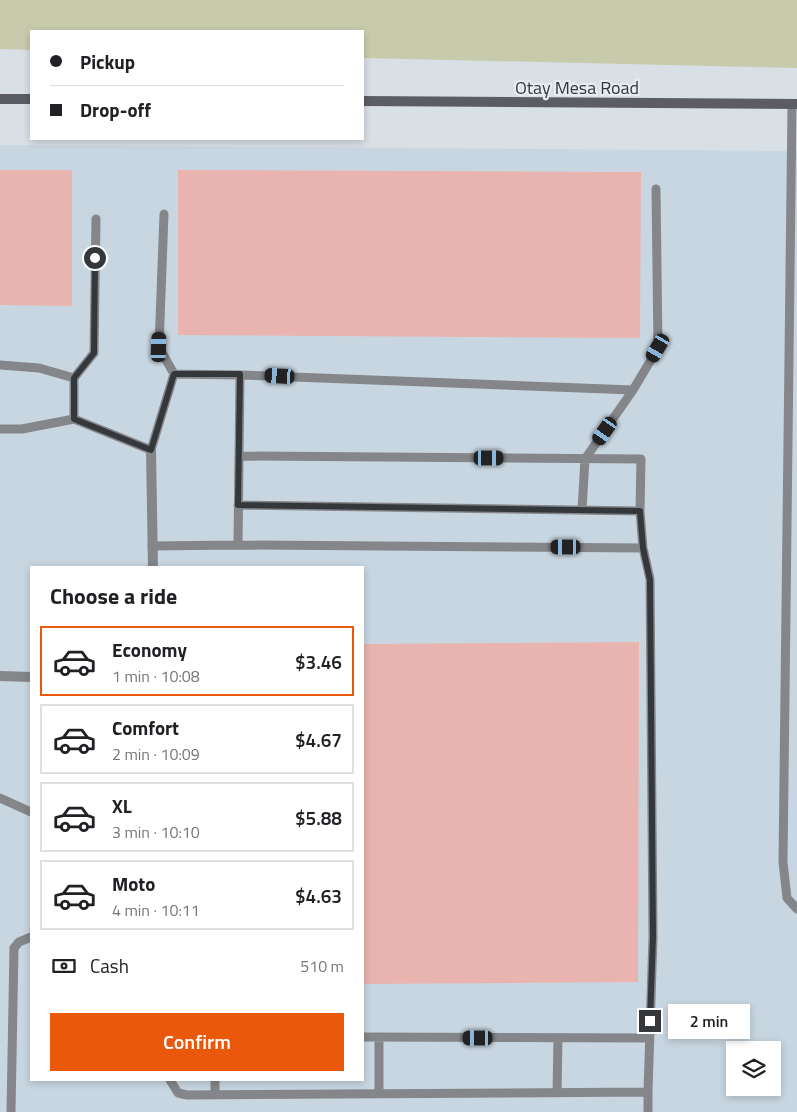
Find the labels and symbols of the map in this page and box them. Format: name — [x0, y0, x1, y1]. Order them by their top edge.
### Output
street label: Otay Mesa Road — [515, 74, 639, 101]
route start — [84, 247, 106, 269]
car — [644, 331, 671, 365]
car — [150, 332, 167, 362]
car — [264, 368, 295, 384]
car — [590, 414, 619, 448]
car — [474, 451, 504, 466]
car — [551, 540, 581, 555]
callout: 2 min — [668, 1004, 750, 1038]
route end — [639, 1010, 661, 1032]
car — [463, 1031, 493, 1046]

